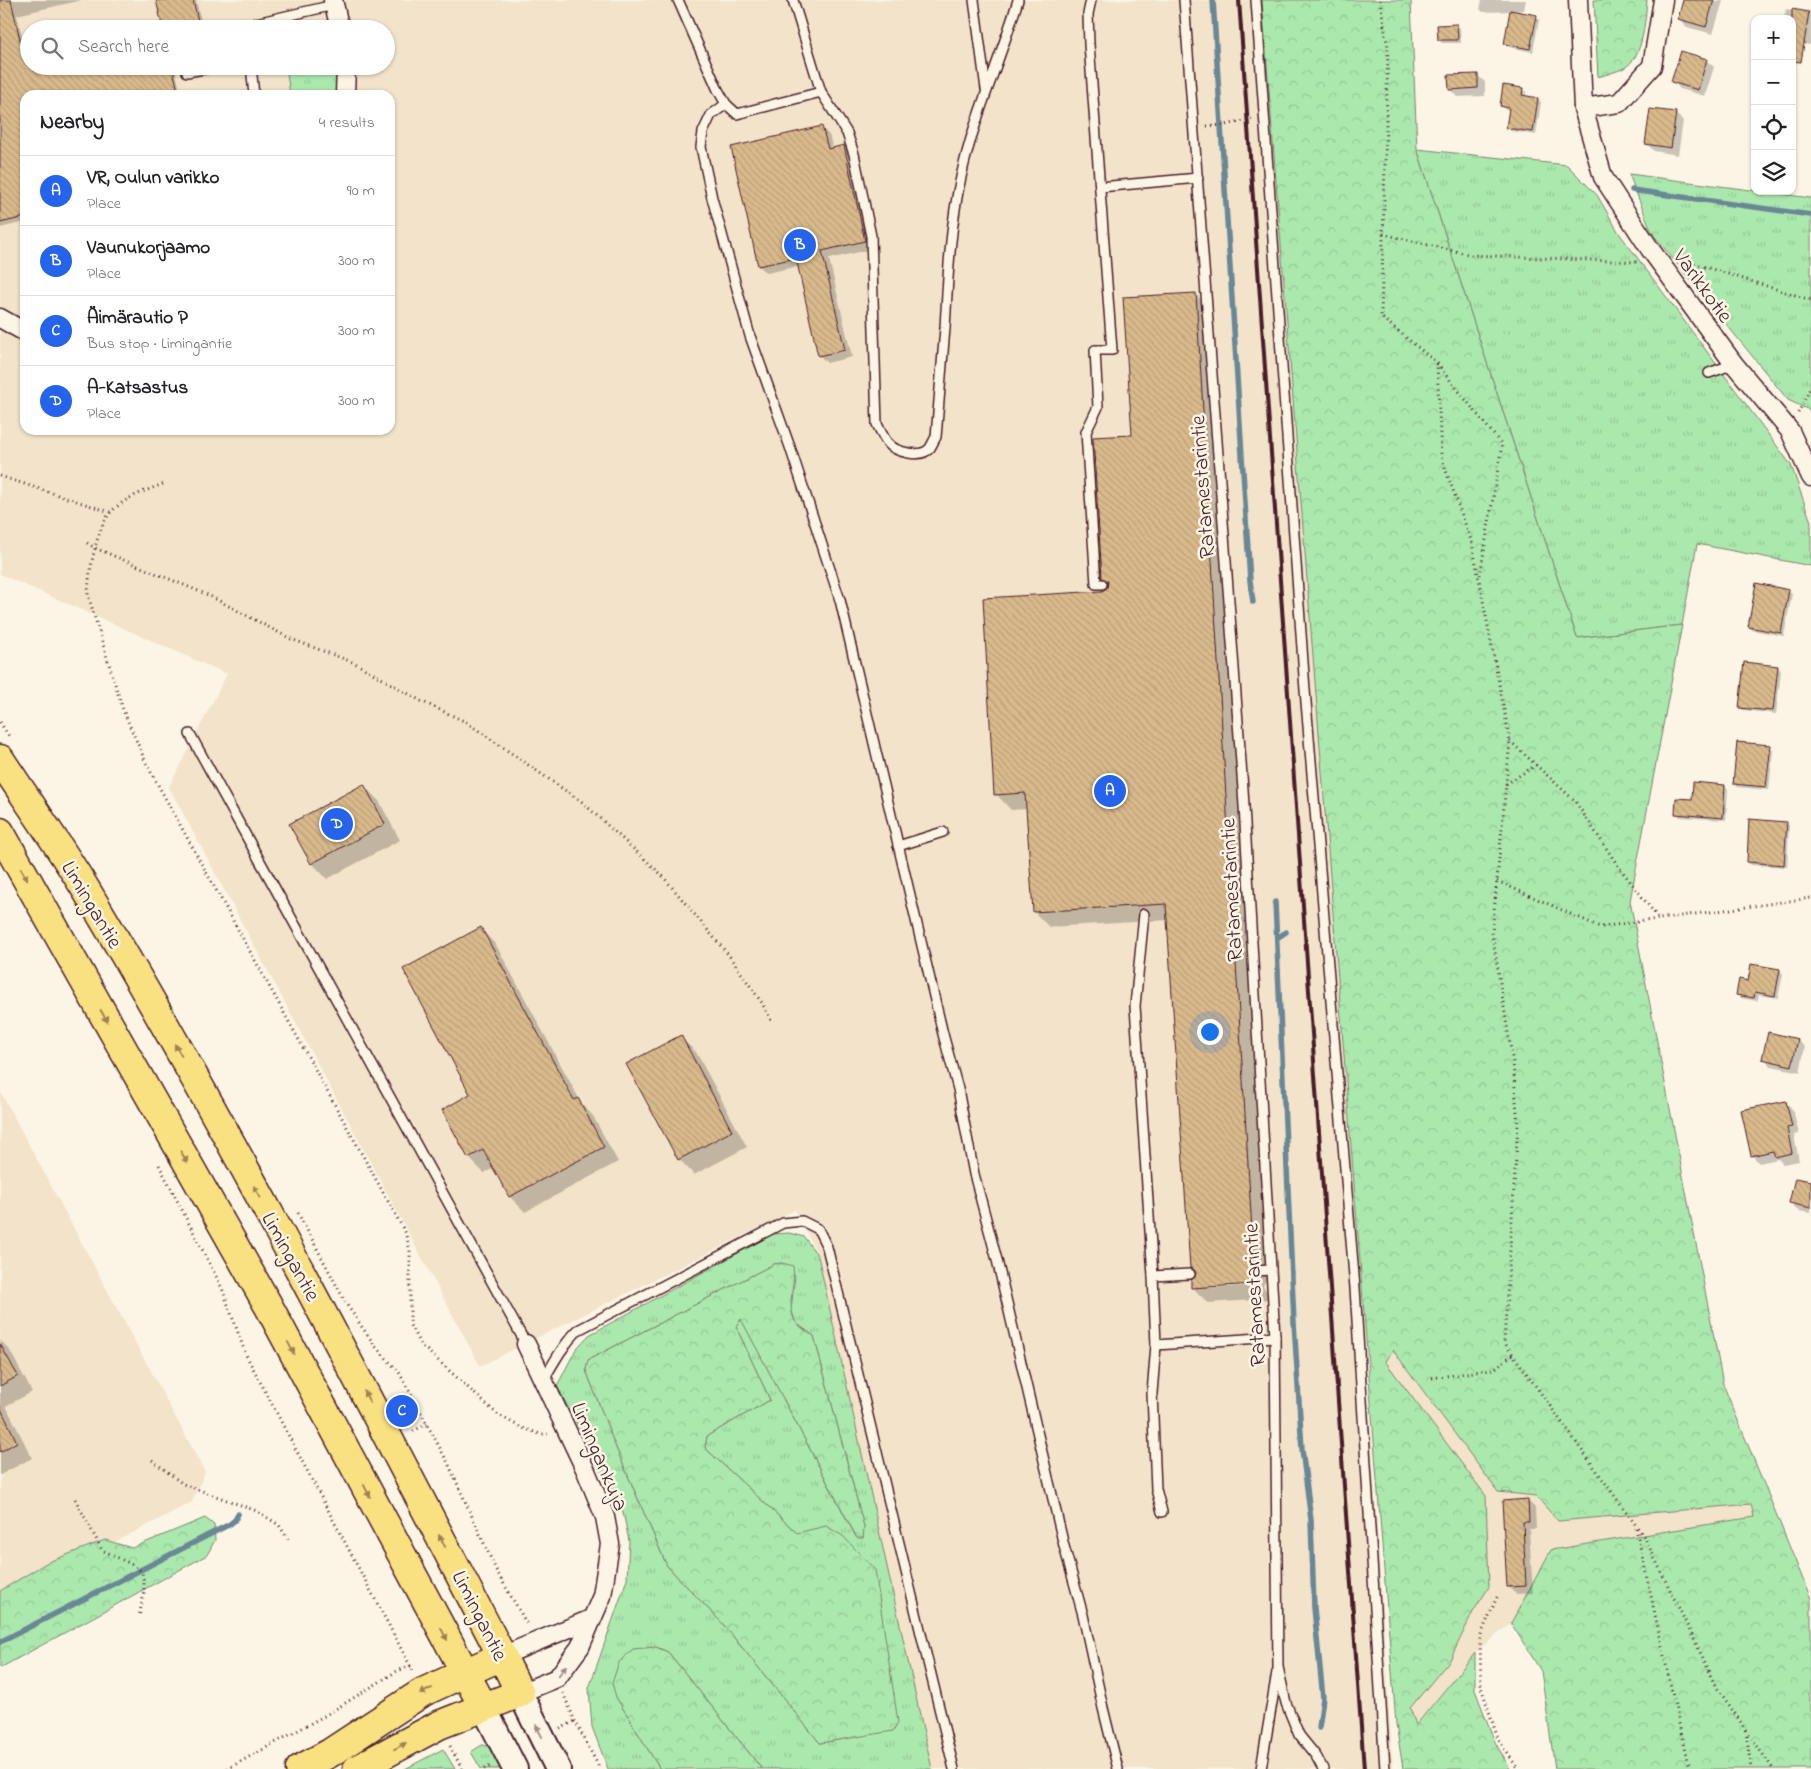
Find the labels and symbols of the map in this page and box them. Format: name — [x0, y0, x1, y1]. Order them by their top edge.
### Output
pin: B — [784, 226, 816, 264]
street label: Varikkotie — [1663, 242, 1740, 331]
street label: Ratamestarintie — [1183, 414, 1225, 560]
pin: A — [1094, 772, 1126, 810]
pin: D — [321, 805, 353, 843]
street label: Ratamestarintie — [1213, 817, 1253, 962]
street label: Limingantie — [51, 855, 129, 956]
one-way arrow — [20, 867, 28, 882]
one-way arrow — [100, 1009, 108, 1023]
your location — [1197, 1019, 1223, 1045]
one-way arrow — [173, 1044, 182, 1057]
one-way arrow — [180, 1150, 188, 1165]
one-way arrow — [253, 1185, 261, 1199]
street label: Limingantie — [251, 1207, 327, 1309]
street label: Ratamestarintie — [1236, 1222, 1276, 1367]
one-way arrow — [286, 1341, 295, 1354]
one-way arrow — [363, 1390, 371, 1404]
pin: C — [386, 1392, 418, 1430]
street label: Limingankuja — [560, 1398, 635, 1517]
one-way arrow — [363, 1484, 371, 1498]
one-way arrow — [438, 1534, 446, 1548]
street label: Limingantie — [441, 1566, 515, 1668]
one-way arrow — [440, 1627, 448, 1642]
one-way arrow — [557, 1665, 568, 1678]
one-way arrow — [419, 1687, 434, 1695]
one-way arrow — [534, 1724, 543, 1739]
one-way arrow — [393, 1742, 408, 1750]

